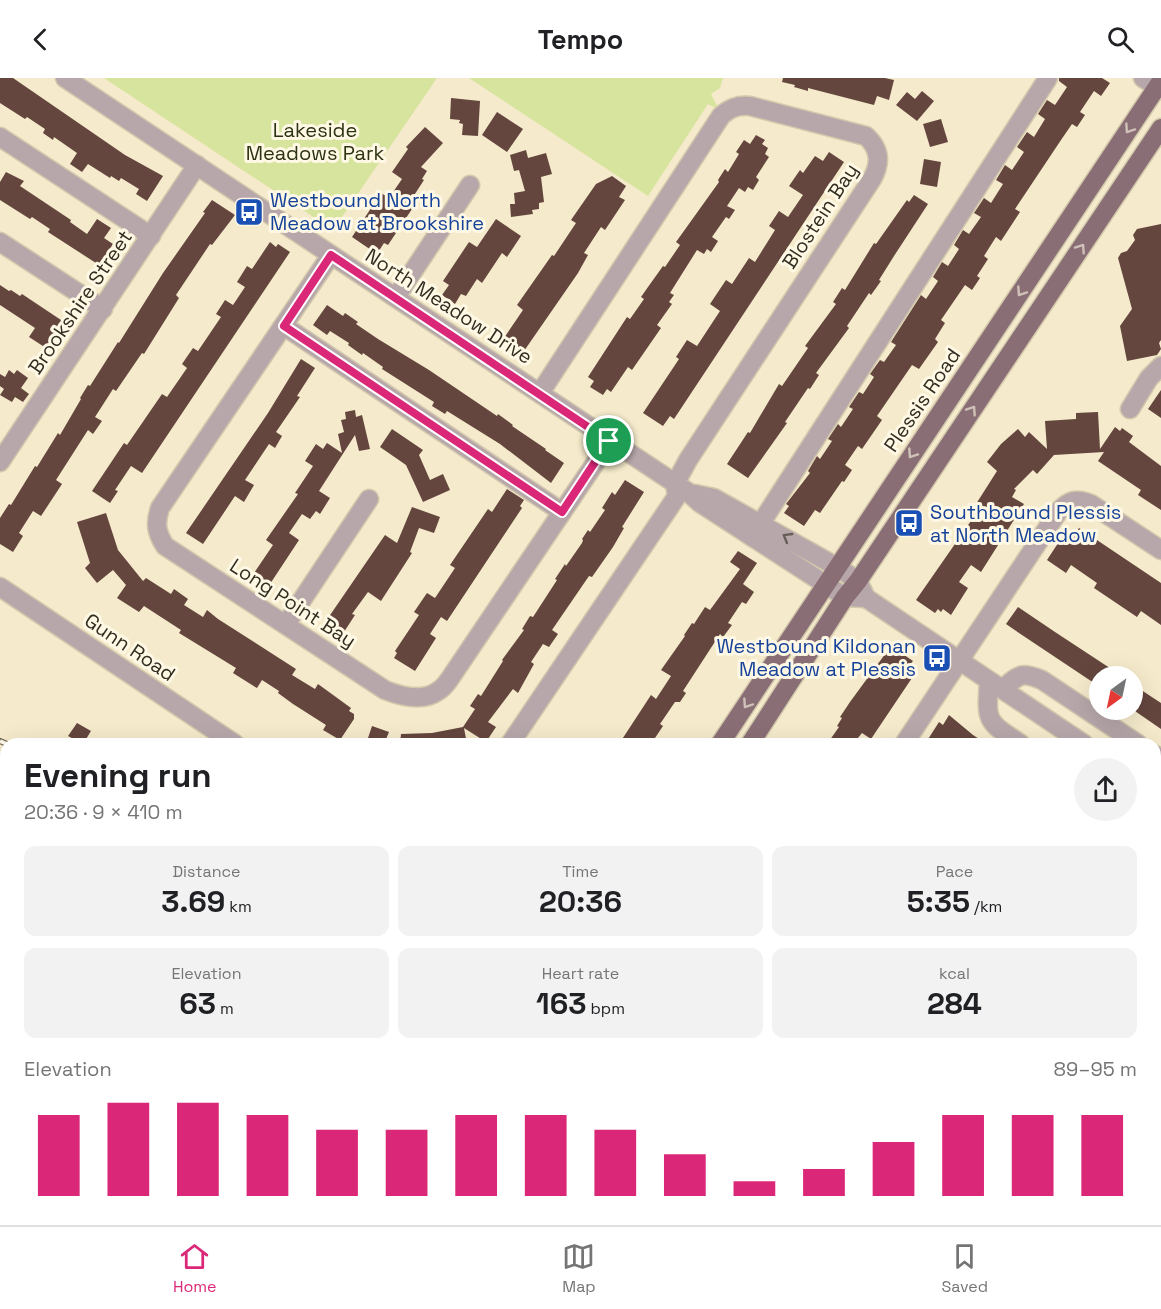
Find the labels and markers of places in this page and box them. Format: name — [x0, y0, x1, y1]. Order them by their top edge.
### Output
place label: Westbound North Meadow at Brookshire — [270, 187, 484, 236]
bus stop icon: Westbound North Meadow at Brookshire — [233, 196, 265, 228]
pin — [583, 415, 634, 466]
place label: Southbound Plessis at North Meadow — [930, 499, 1121, 548]
bus stop icon: Southbound Plessis at North Meadow — [893, 507, 925, 539]
place label: Westbound Kildonan Meadow at Plessis — [716, 633, 916, 682]
bus stop icon: Westbound Kildonan Meadow at Plessis — [921, 642, 953, 674]

